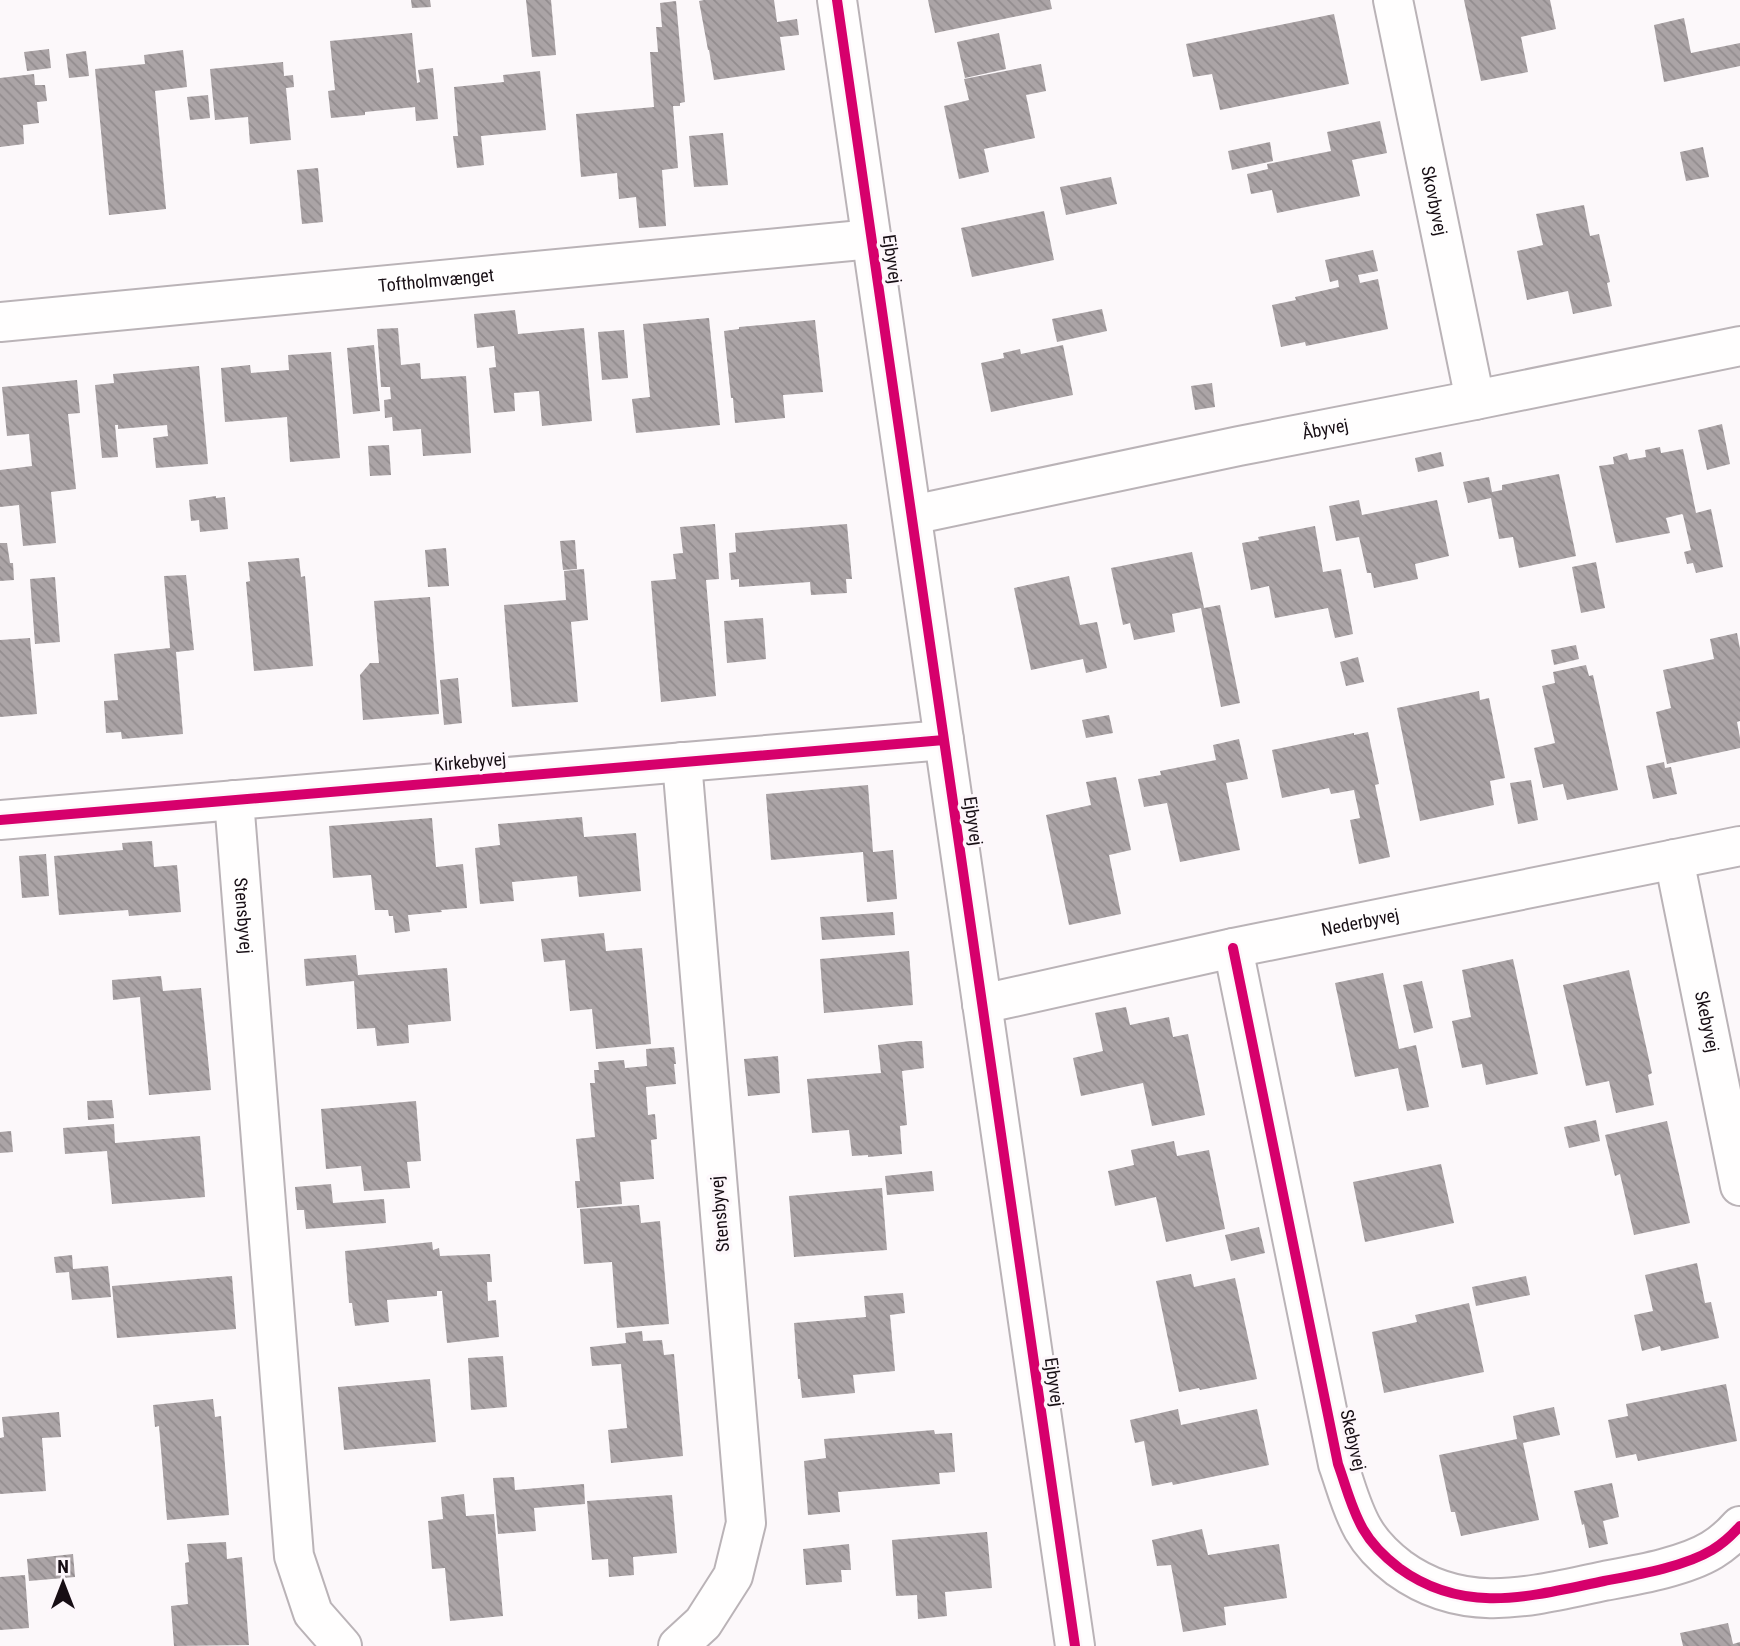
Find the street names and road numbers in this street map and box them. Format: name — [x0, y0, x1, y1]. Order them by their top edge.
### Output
street label: Skovbyvej — [1417, 164, 1452, 237]
street label: Ejbyvej — [879, 233, 906, 285]
street label: Toftholmvænget — [377, 264, 495, 296]
street label: Åbyvej — [1300, 414, 1350, 443]
street label: Kirkebyvej — [433, 748, 507, 775]
street label: Ejbyvej — [960, 795, 987, 847]
street label: Stensbyvej — [230, 877, 257, 955]
street label: Nederbyvej — [1319, 904, 1401, 940]
street label: Skebyvej — [1691, 989, 1724, 1054]
street label: Stensbyvej — [706, 1175, 733, 1253]
street label: Ejbyvej — [1041, 1356, 1068, 1408]
street label: Skebyvej — [1336, 1407, 1371, 1472]

